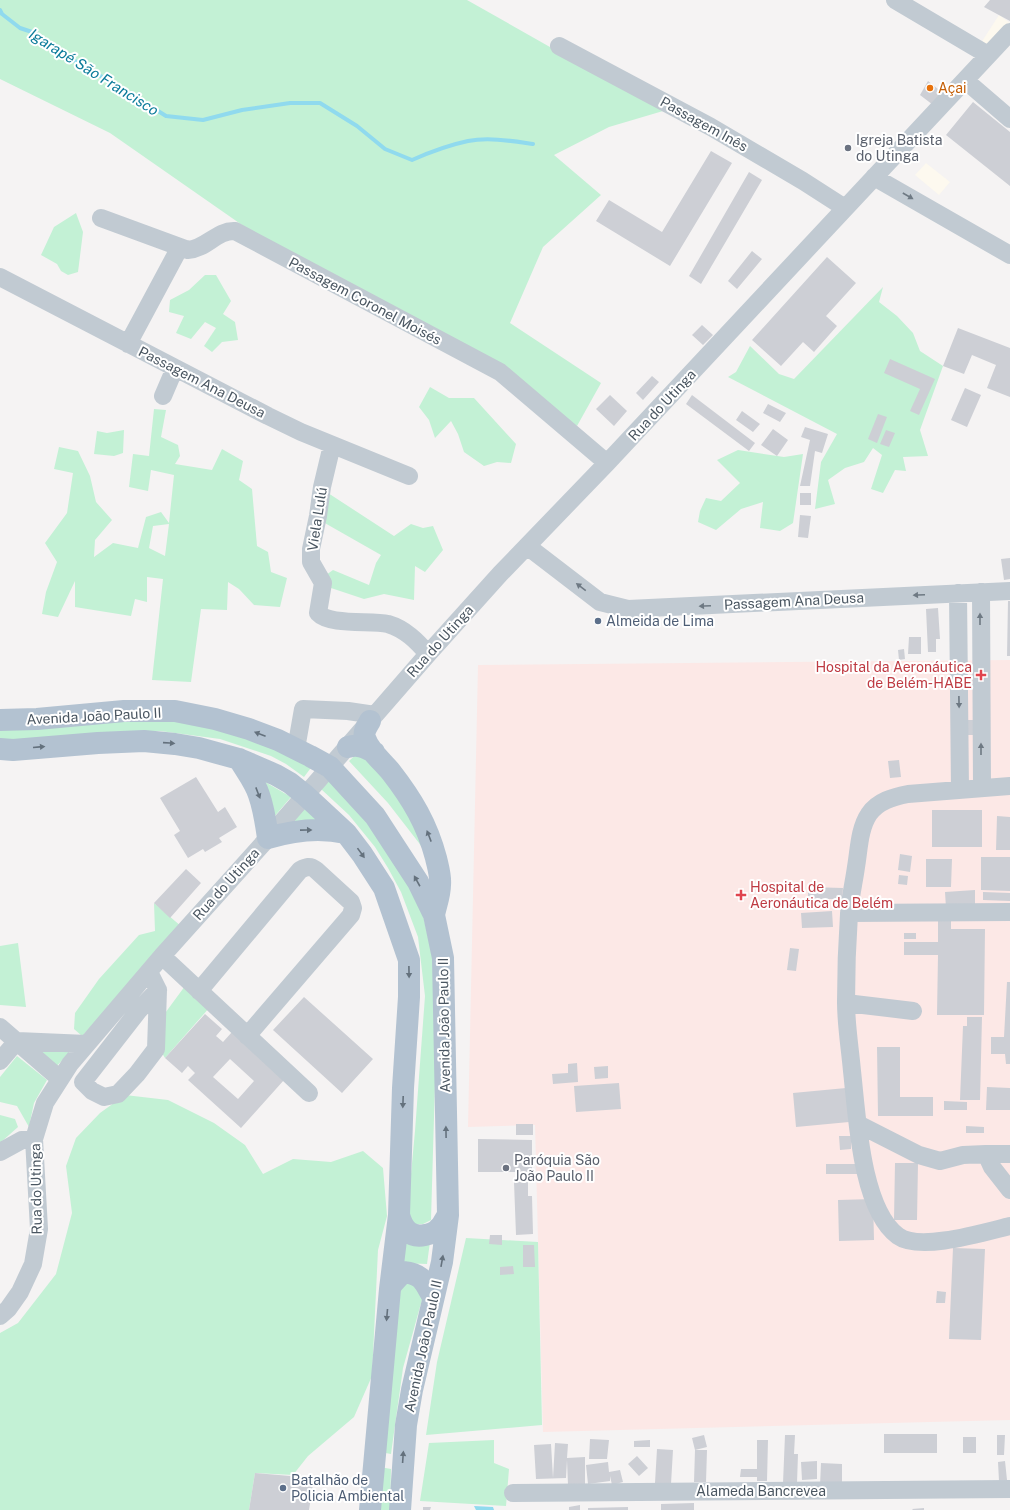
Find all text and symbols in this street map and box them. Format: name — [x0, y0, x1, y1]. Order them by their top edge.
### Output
water label: Igarapé São Francisco — [26, 25, 162, 119]
place label: Açai — [938, 80, 966, 96]
marker: Açai — [925, 83, 935, 93]
street label: Passagem Inês — [658, 93, 750, 155]
place label: Igreja Batista do Utinga — [856, 132, 943, 164]
marker: Igreja Batista do Utinga — [843, 143, 853, 153]
one-way arrow — [902, 193, 914, 200]
street label: Passagem Coronel Moisés — [286, 254, 444, 348]
street label: Passagem Ana Deusa — [136, 343, 268, 421]
street label: Rua do Utinga — [625, 366, 699, 444]
street label: Viela Lulú — [304, 486, 330, 552]
one-way arrow — [575, 583, 586, 592]
street label: Passagem Ana Deusa — [724, 589, 864, 613]
one-way arrow — [913, 592, 925, 599]
street label: Rua do Utinga — [403, 602, 477, 680]
one-way arrow — [699, 602, 711, 609]
one-way arrow — [977, 612, 983, 625]
place label: Almeida de Lima — [606, 613, 714, 629]
marker: Almeida de Lima — [593, 616, 603, 626]
place label: Hospital da Aeronáutica de Belém-HABE — [815, 659, 972, 691]
marker: Hospital da Aeronáutica de Belém-HABE — [975, 669, 987, 681]
one-way arrow — [956, 696, 962, 709]
street label: Avenida João Paulo II — [26, 704, 162, 728]
one-way arrow — [254, 730, 266, 736]
one-way arrow — [163, 740, 175, 747]
one-way arrow — [978, 742, 984, 755]
one-way arrow — [33, 744, 45, 751]
one-way arrow — [256, 788, 262, 800]
one-way arrow — [300, 827, 313, 833]
one-way arrow — [426, 830, 432, 842]
street label: Rua do Utinga — [189, 845, 263, 923]
one-way arrow — [357, 847, 365, 858]
one-way arrow — [414, 875, 421, 887]
place label: Hospital de Aeronáutica de Belém — [750, 879, 893, 911]
marker: Hospital de Aeronáutica de Belém — [735, 889, 747, 901]
street label: Avenida João Paulo II — [435, 957, 453, 1093]
one-way arrow — [406, 966, 412, 979]
one-way arrow — [400, 1096, 406, 1109]
one-way arrow — [443, 1125, 449, 1138]
street label: Rua do Utinga — [27, 1143, 45, 1235]
place label: Paróquia São João Paulo II — [514, 1152, 600, 1184]
marker: Paróquia São João Paulo II — [501, 1163, 511, 1173]
one-way arrow — [439, 1255, 445, 1267]
street label: Avenida João Paulo II — [401, 1278, 445, 1414]
one-way arrow — [384, 1309, 390, 1321]
one-way arrow — [400, 1451, 407, 1463]
place label: Batalhão de Policia Ambiental — [291, 1472, 404, 1504]
marker: Batalhão de Policia Ambiental — [278, 1483, 288, 1493]
street label: Alameda Bancrevea — [696, 1483, 826, 1499]

